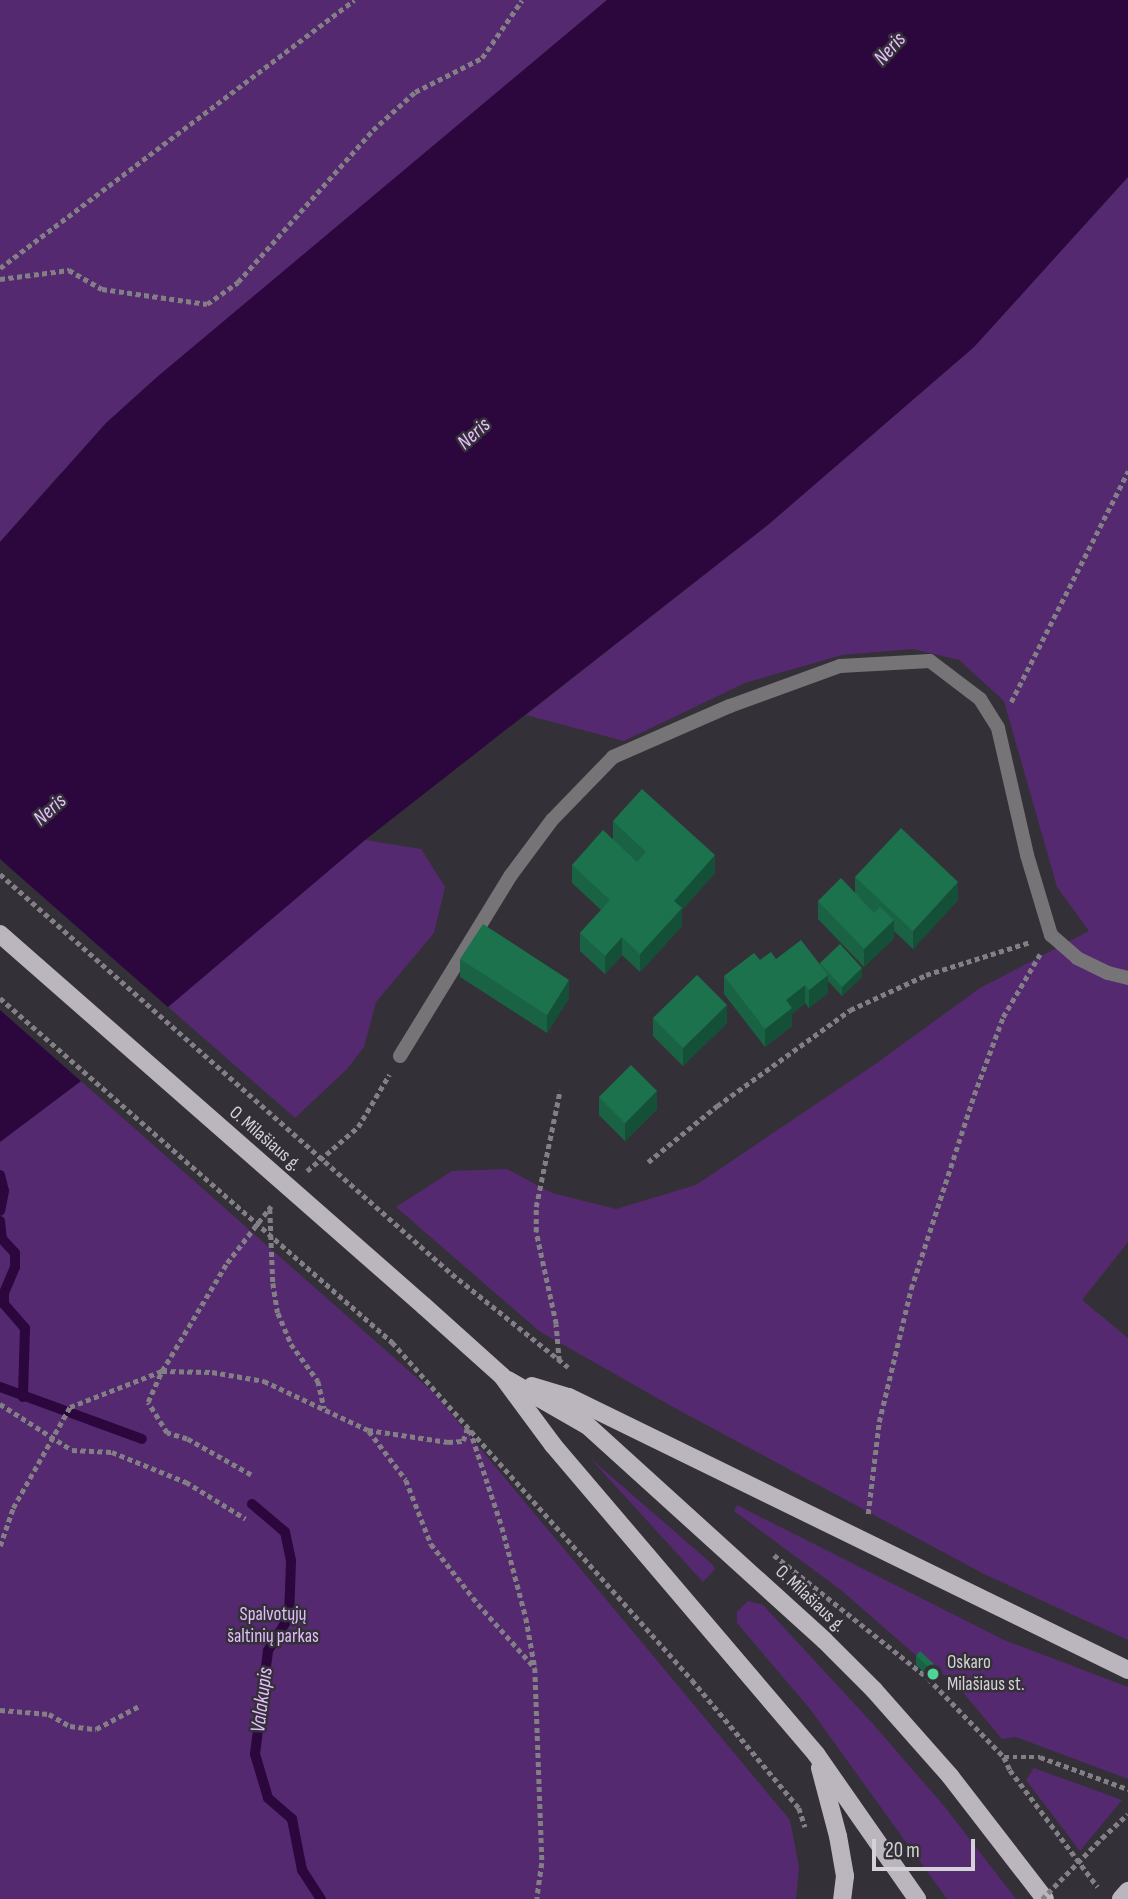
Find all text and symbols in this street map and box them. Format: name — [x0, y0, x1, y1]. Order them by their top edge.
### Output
water label: Neris — [869, 27, 911, 71]
water label: Neris — [452, 413, 496, 455]
water label: Neris — [28, 789, 72, 831]
street label: O. Milašiaus g. — [224, 1102, 306, 1176]
street label: O. Milašiaus g. — [770, 1561, 850, 1637]
park label: Spalvotųjų šaltinių parkas — [227, 1604, 319, 1648]
place label: Oskaro Milašiaus st. — [947, 1652, 1025, 1696]
water label: Valakupis — [246, 1666, 278, 1734]
marker: Oskaro Milašiaus st. — [925, 1666, 941, 1682]
scale bar — [876, 1826, 979, 1870]
text: 20 m — [885, 1838, 920, 1863]

